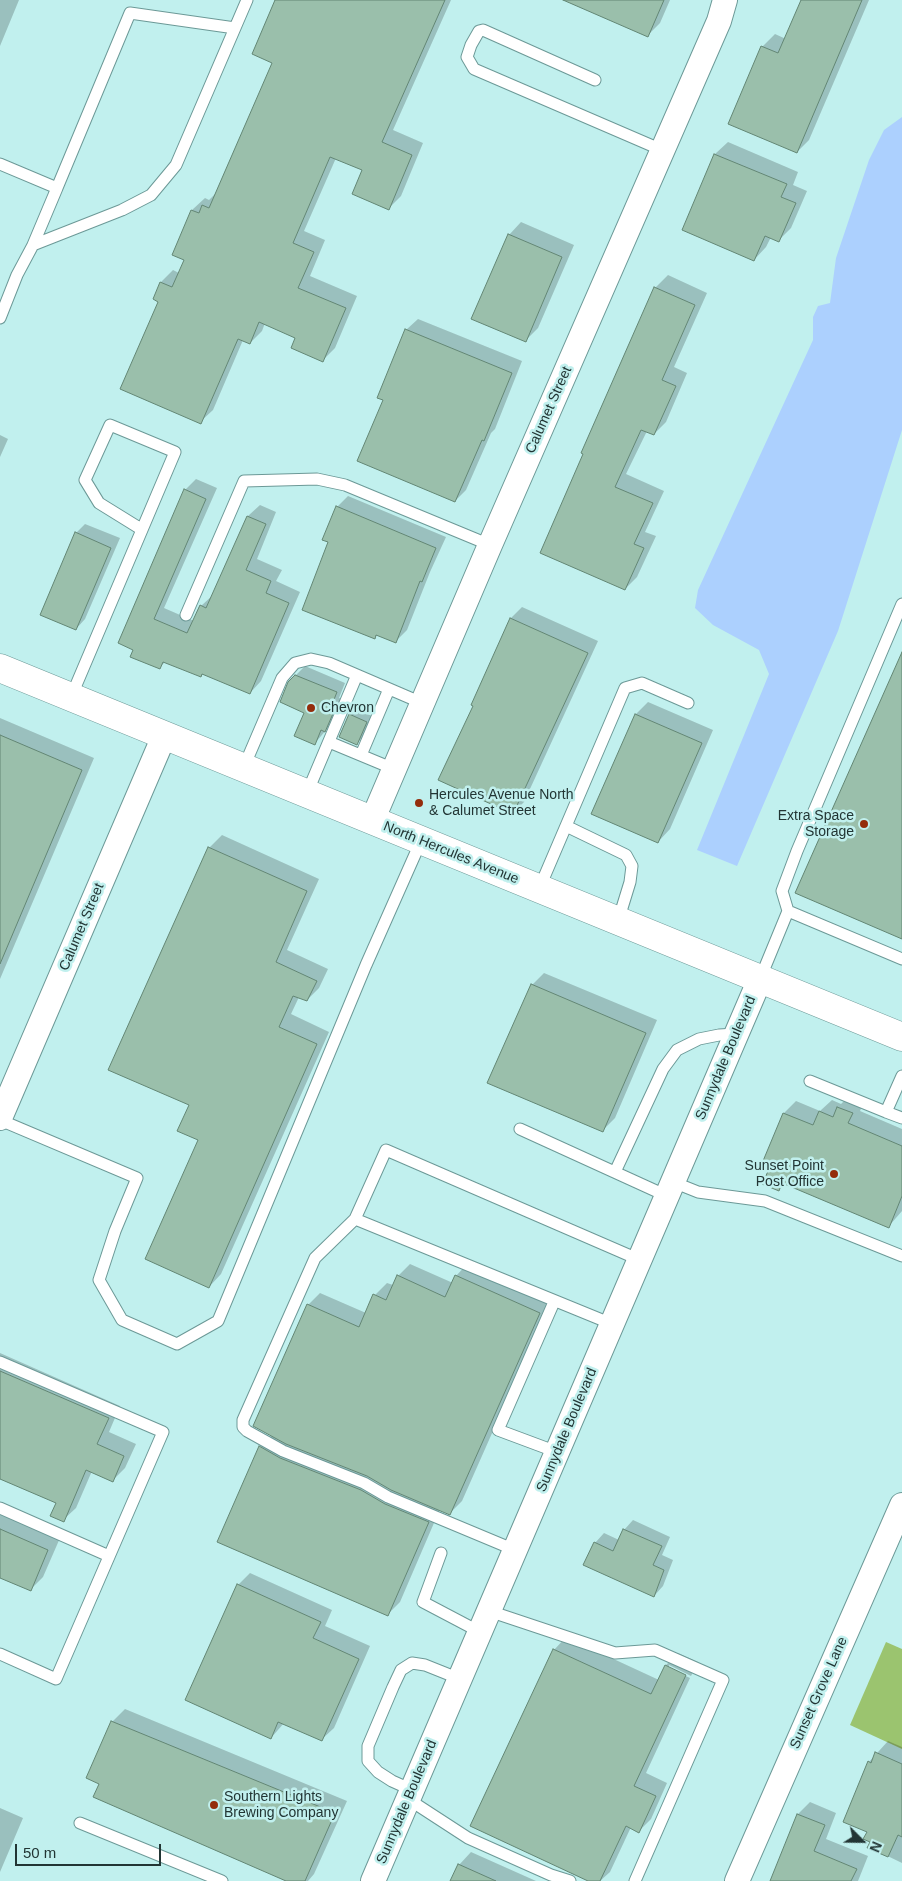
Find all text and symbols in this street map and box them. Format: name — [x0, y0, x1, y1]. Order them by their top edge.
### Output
street label: Calumet Street — [522, 364, 576, 456]
place label: Chevron — [321, 700, 374, 716]
marker: Chevron — [305, 702, 317, 714]
place label: Hercules Avenue North & Calumet Street — [429, 787, 573, 820]
marker: Hercules Avenue North & Calumet Street — [413, 797, 425, 809]
place label: Extra Space Storage — [778, 808, 854, 840]
street label: North Hercules Avenue — [381, 818, 521, 888]
marker: Extra Space Storage — [858, 818, 870, 830]
street label: Calumet Street — [56, 881, 108, 973]
street label: Sunnydale Boulevard — [692, 993, 760, 1123]
place label: Sunset Point Post Office — [745, 1158, 824, 1190]
marker: Sunset Point Post Office — [828, 1168, 840, 1180]
street label: Sunnydale Boulevard — [533, 1365, 601, 1495]
street label: Sunset Grove Lane — [787, 1634, 851, 1752]
street label: Sunnydale Boulevard — [373, 1737, 441, 1867]
place label: Southern Lights Brewing Company — [224, 1789, 338, 1821]
marker: Southern Lights Brewing Company — [208, 1799, 220, 1811]
north arrow — [837, 1816, 887, 1866]
scale bar — [18, 1834, 164, 1866]
text: N — [866, 1839, 885, 1855]
text: 50 m — [23, 1844, 56, 1861]

